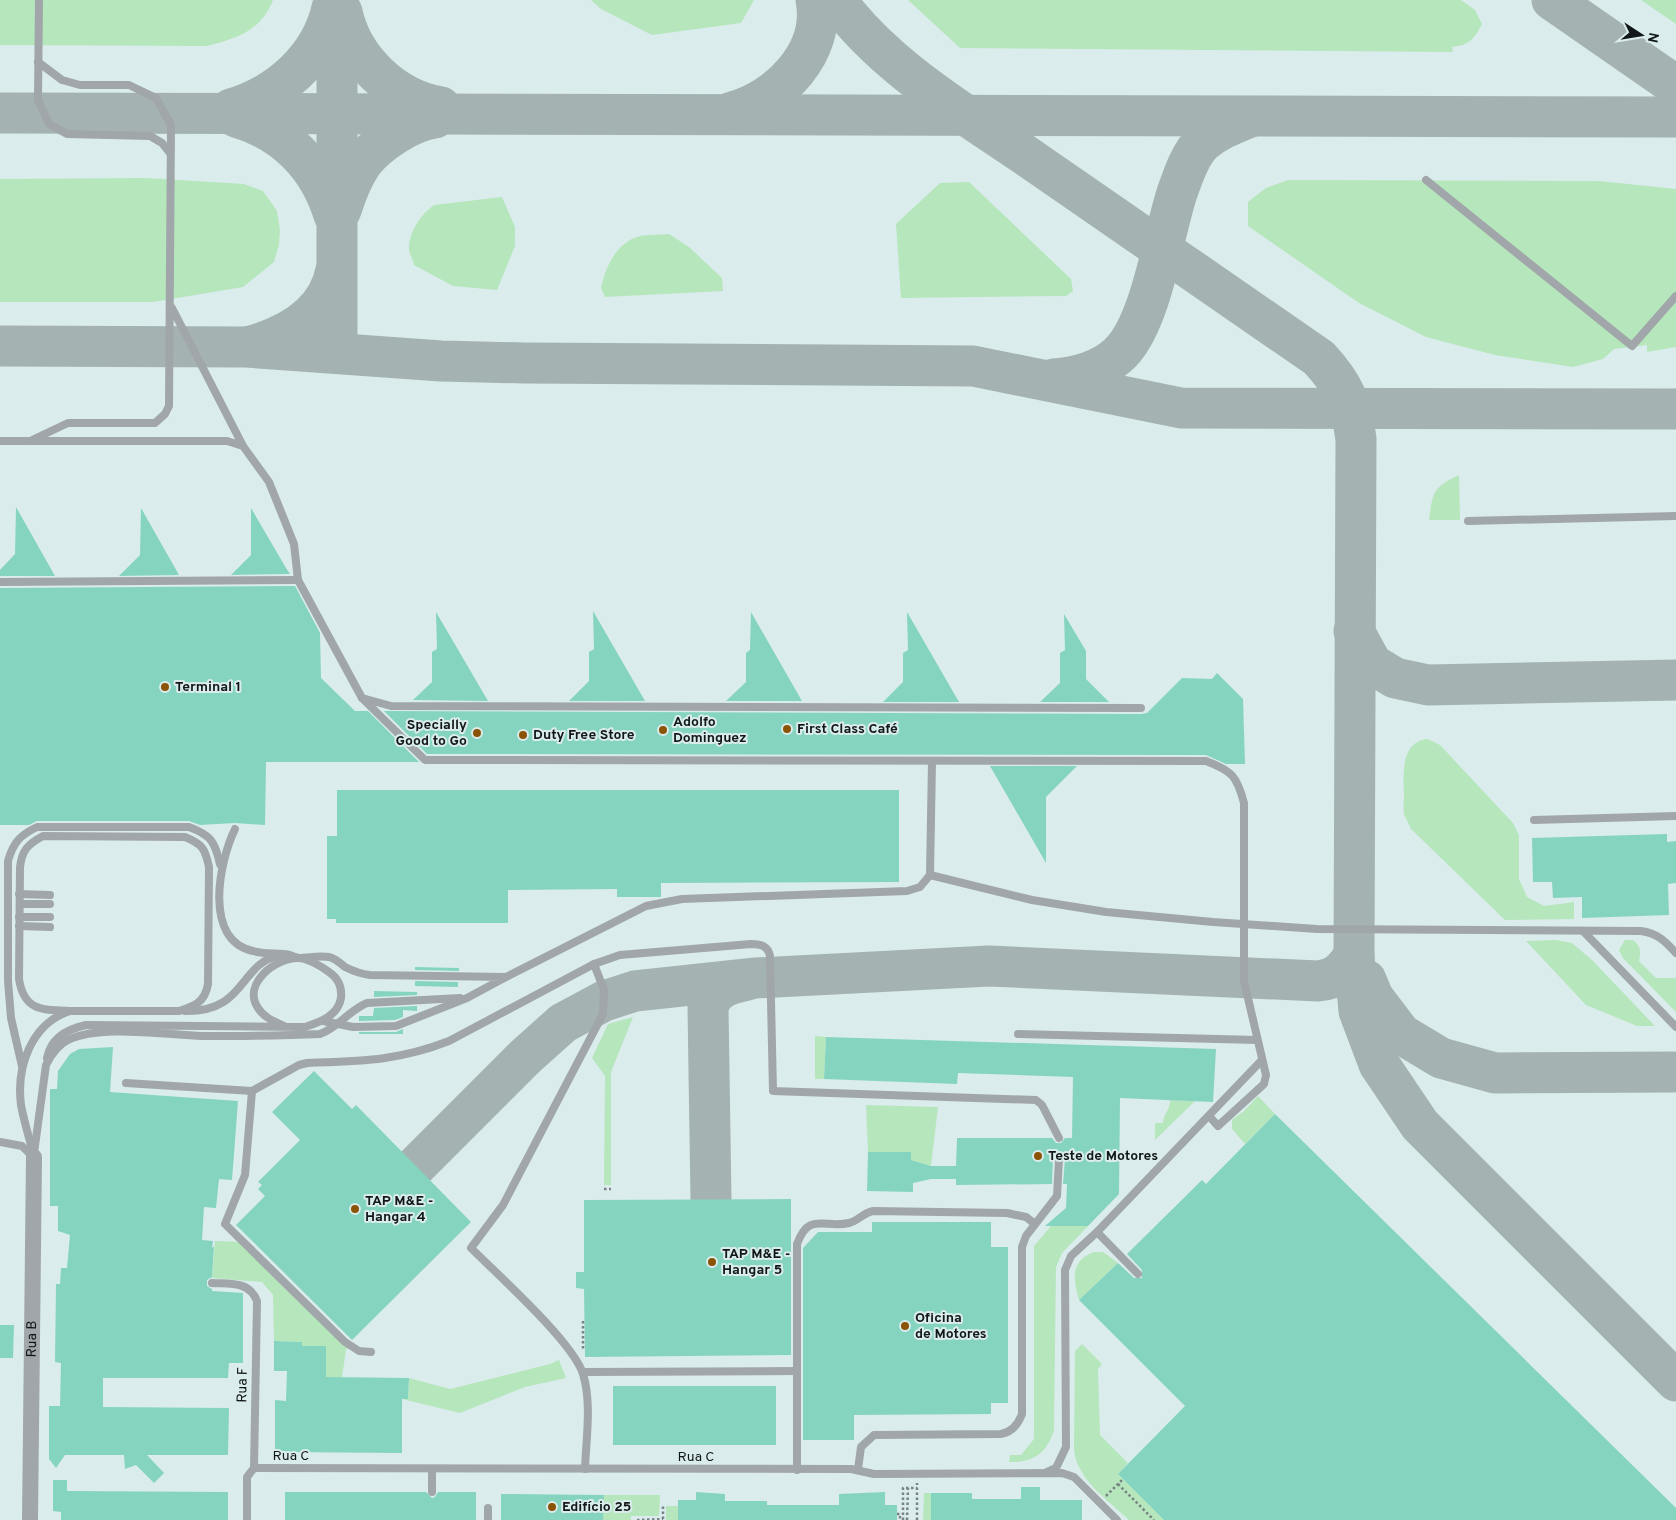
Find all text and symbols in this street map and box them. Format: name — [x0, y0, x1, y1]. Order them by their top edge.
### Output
north arrow — [1616, 10, 1666, 60]
text: N — [1643, 31, 1662, 44]
place label: Terminal 1 — [175, 679, 241, 696]
marker: Terminal 1 — [159, 681, 171, 693]
place label: Adolfo Dominguez — [673, 714, 747, 747]
place label: Specially Good to Go — [396, 717, 467, 750]
place label: First Class Café — [797, 721, 898, 738]
marker: First Class Café — [781, 723, 793, 735]
marker: Adolfo Dominguez — [657, 724, 669, 736]
marker: Specially Good to Go — [471, 727, 483, 739]
place label: Duty Free Store — [533, 727, 635, 744]
marker: Duty Free Store — [517, 729, 529, 741]
place label: Teste de Motores — [1048, 1148, 1158, 1165]
marker: Teste de Motores — [1032, 1150, 1044, 1162]
place label: TAP M&E - Hangar 4 — [365, 1193, 434, 1226]
marker: TAP M&E - Hangar 4 — [349, 1203, 361, 1215]
place label: TAP M&E - Hangar 5 — [722, 1246, 791, 1279]
marker: TAP M&E - Hangar 5 — [706, 1256, 718, 1268]
place label: Oficina de Motores — [915, 1310, 987, 1343]
street label: Rua B — [23, 1320, 41, 1358]
marker: Oficina de Motores — [899, 1320, 911, 1332]
street label: Rua F — [234, 1367, 252, 1403]
street label: Rua C — [273, 1448, 309, 1465]
street label: Rua C — [678, 1449, 714, 1466]
place label: Edifício 25 — [562, 1499, 631, 1516]
marker: Edifício 25 — [546, 1501, 558, 1513]

